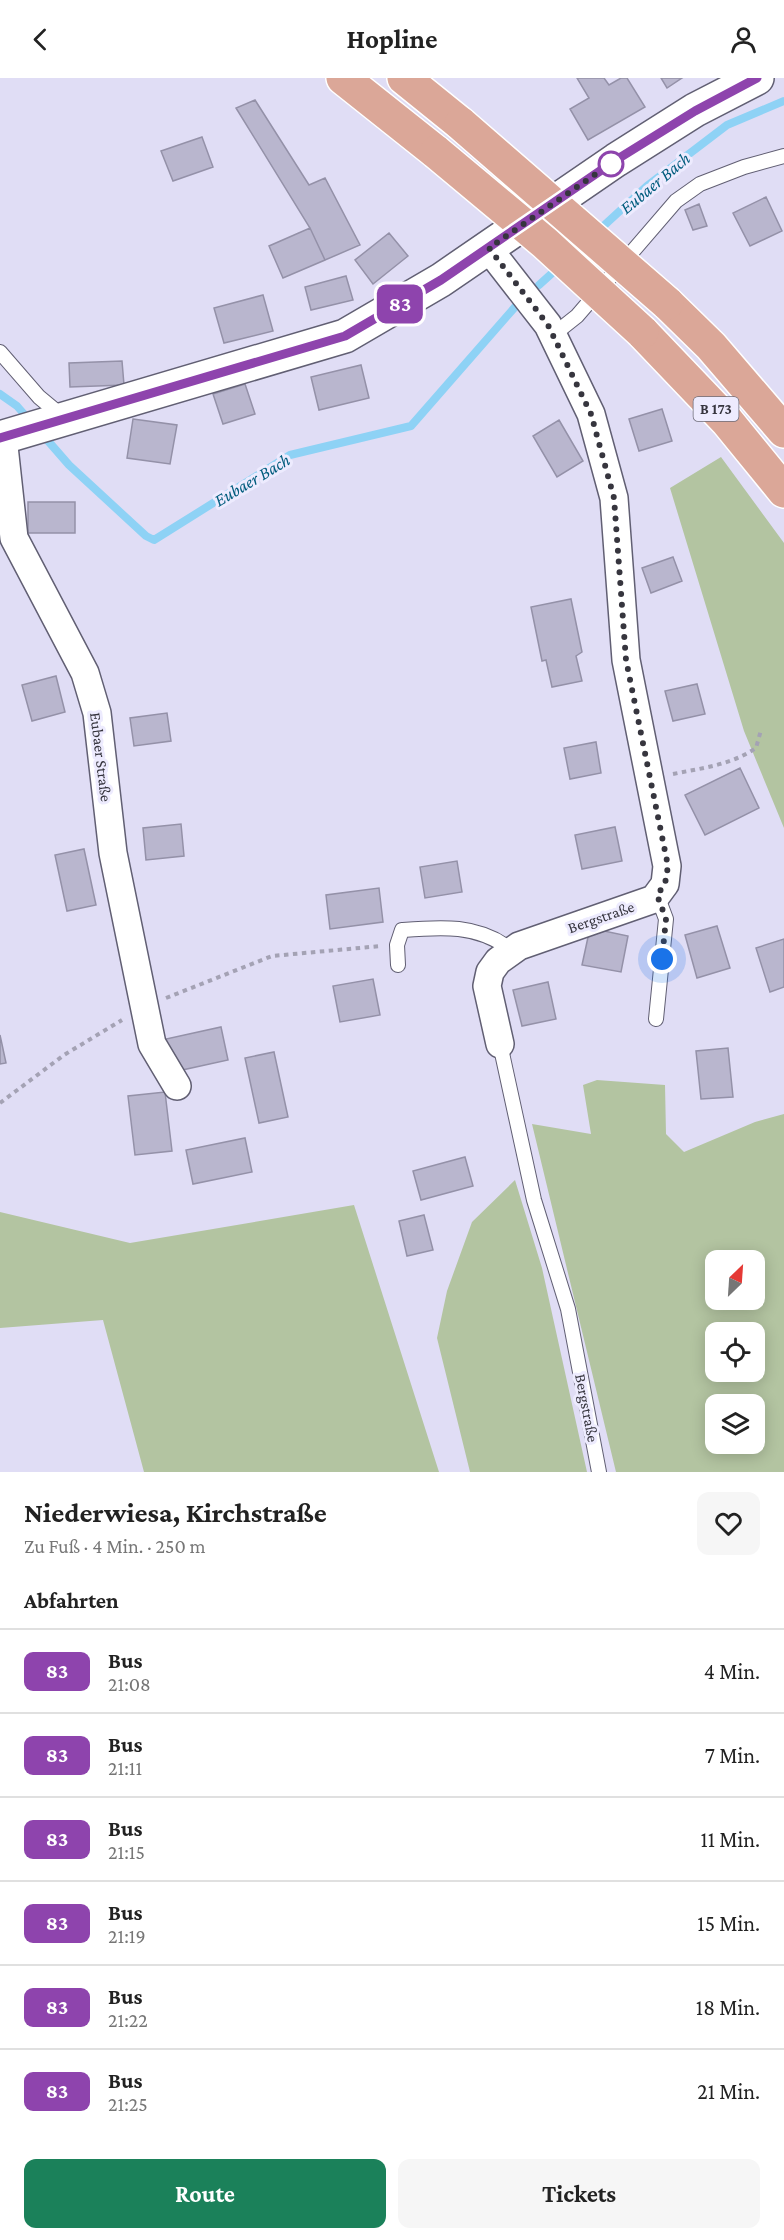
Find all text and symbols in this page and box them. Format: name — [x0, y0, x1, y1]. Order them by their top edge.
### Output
icon: back — [24, 23, 57, 56]
icon: person — [727, 23, 760, 56]
text: Hopline — [346, 24, 438, 54]
water label: Eubaer Bach — [616, 148, 694, 218]
unlabelled marker — [598, 151, 624, 177]
line badge: 83 — [373, 284, 427, 324]
text: 83 — [389, 292, 411, 316]
road number: B 173 — [694, 397, 738, 421]
water label: Eubaer Bach — [210, 449, 294, 510]
street label: Eubaer Straße — [87, 711, 115, 803]
street label: Bergstraße — [566, 898, 637, 937]
your location — [647, 944, 677, 974]
north arrow — [705, 1250, 765, 1310]
map controls — [705, 1250, 765, 1454]
button: locate — [705, 1322, 765, 1382]
street label: Bergstraße — [571, 1372, 602, 1444]
button: layers — [705, 1394, 765, 1454]
button: heart — [697, 1492, 760, 1555]
text: Niederwiesa, Kirchstraße — [24, 1497, 327, 1528]
text: Zu Fuß · 4 Min. · 250 m — [24, 1535, 206, 1557]
text: Abfahrten — [24, 1588, 119, 1613]
text: Bus — [108, 1648, 142, 1673]
text: 83 — [46, 1659, 68, 1683]
text: 4 Min. — [704, 1659, 760, 1684]
text: 21:08 — [108, 1673, 151, 1695]
text: Bus — [108, 1732, 142, 1757]
text: 83 — [46, 1743, 68, 1767]
text: 7 Min. — [705, 1743, 760, 1768]
text: 21:11 — [108, 1757, 142, 1779]
text: Bus — [108, 1816, 142, 1841]
text: 83 — [46, 1827, 68, 1851]
text: 11 Min. — [700, 1827, 760, 1852]
text: 21:15 — [108, 1841, 145, 1863]
text: Bus — [108, 1900, 142, 1925]
text: 83 — [46, 1911, 68, 1935]
text: 15 Min. — [697, 1911, 760, 1936]
text: 21:19 — [108, 1925, 146, 1947]
text: Bus — [108, 1984, 142, 2009]
text: 83 — [46, 1995, 68, 2019]
text: 18 Min. — [696, 1995, 760, 2020]
text: 21:22 — [108, 2009, 148, 2031]
text: Bus — [108, 2068, 142, 2093]
text: 83 — [46, 2079, 68, 2103]
text: 21 Min. — [697, 2079, 760, 2104]
text: 21:25 — [108, 2093, 148, 2115]
button: Route — [24, 2159, 386, 2228]
button: Tickets — [398, 2159, 760, 2228]

